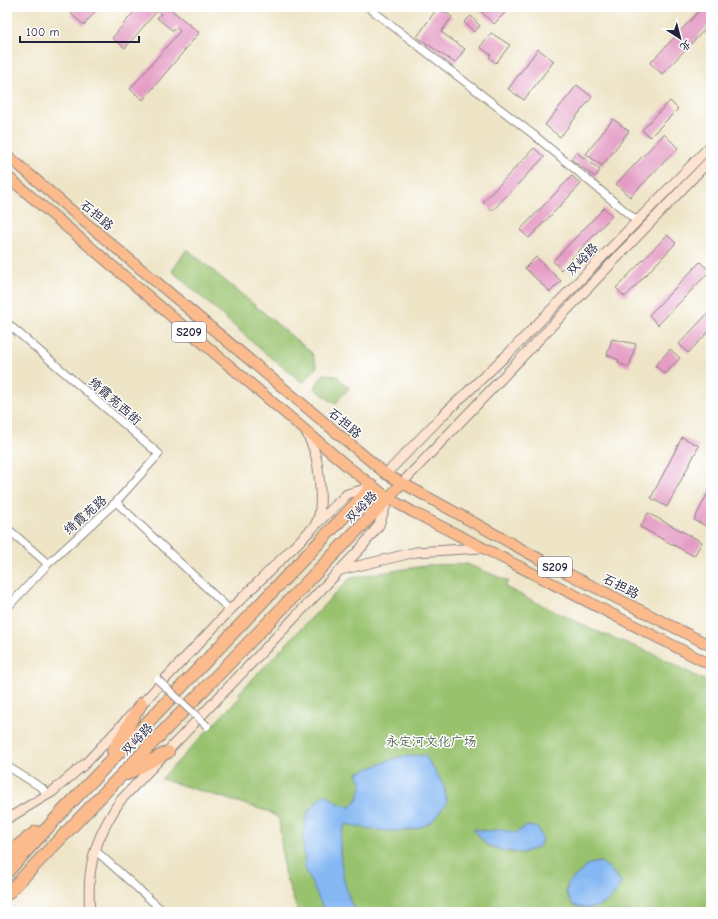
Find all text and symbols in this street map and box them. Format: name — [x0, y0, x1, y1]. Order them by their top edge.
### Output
scale bar — [20, 18, 139, 44]
north arrow — [660, 18, 700, 58]
text: 100 m — [26, 25, 59, 39]
text: 北 — [677, 37, 694, 54]
street label: 石担路 — [77, 197, 117, 233]
street label: 双峪路 — [563, 240, 601, 278]
road number: S209 — [172, 322, 206, 342]
street label: 绮霞苑西街 — [86, 374, 144, 428]
street label: 石担路 — [325, 405, 365, 441]
street label: 双峪路 — [342, 488, 380, 526]
street label: 绮霞苑路 — [60, 492, 110, 538]
road number: S209 — [538, 557, 572, 577]
street label: 石担路 — [600, 570, 642, 602]
street label: 双峪路 — [118, 720, 156, 758]
park label: 永定河文化广场 — [385, 734, 477, 749]

